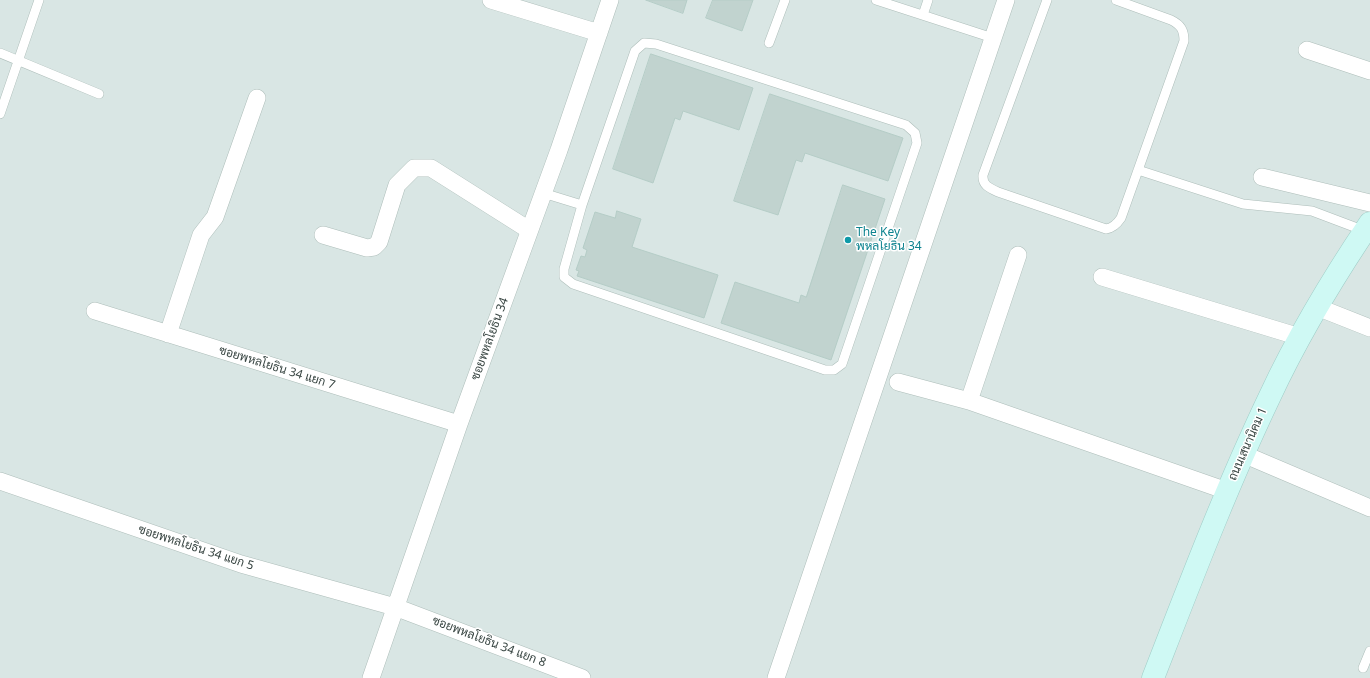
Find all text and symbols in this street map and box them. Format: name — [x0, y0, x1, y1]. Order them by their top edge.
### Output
place label: The Key พหลโยธิน 34 — [856, 226, 922, 254]
marker: The Key พหลโยธิน 34 — [843, 235, 853, 245]
street label: ซอยพหลโยธิน 34 — [468, 296, 512, 382]
street label: ซอยพหลโยธิน 34 แยก 7 — [217, 343, 337, 393]
street label: ถนนเสนานิคม 1 — [1225, 405, 1271, 483]
street label: ซอยพหลโยธิน 34 แยก 5 — [136, 522, 256, 574]
street label: ซอยพหลโยธิน 34 แยก 8 — [430, 614, 548, 670]

